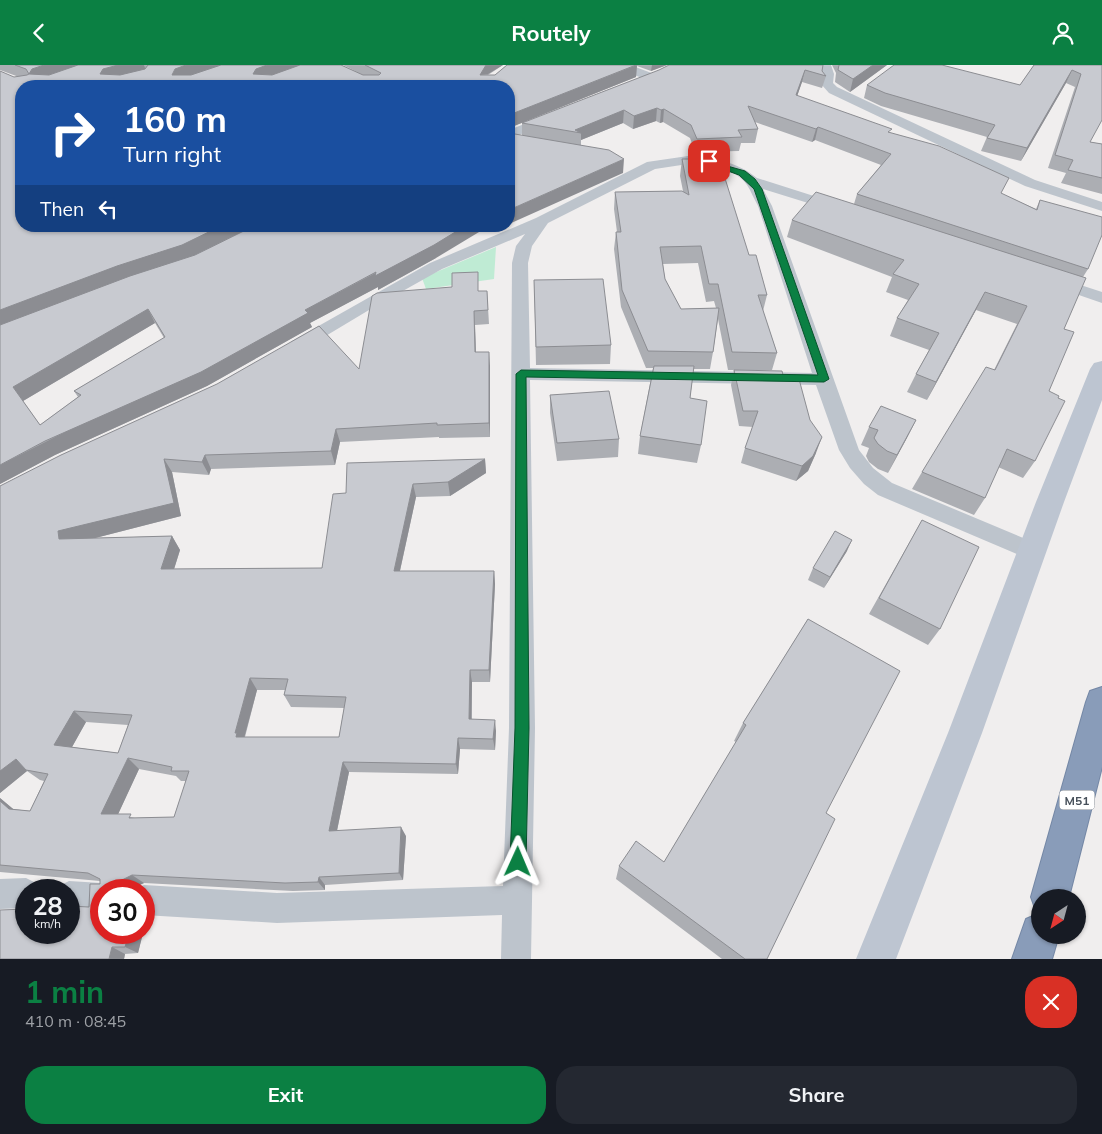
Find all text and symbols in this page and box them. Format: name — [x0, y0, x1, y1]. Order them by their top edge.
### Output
icon: back — [25, 19, 53, 47]
text: Routely — [511, 19, 591, 47]
icon: person — [1049, 19, 1077, 47]
text: 160 m — [123, 97, 227, 141]
icon: right — [40, 100, 105, 165]
text: Turn right — [123, 140, 221, 168]
pin — [688, 140, 730, 182]
icon: arrive — [695, 147, 723, 175]
icon: left — [94, 195, 122, 223]
text: Then — [40, 197, 84, 221]
road number: M51 — [1060, 791, 1094, 809]
position arrow — [491, 835, 543, 887]
speed limit sign: 30 — [90, 879, 155, 944]
north arrow — [1031, 889, 1086, 944]
map controls — [1031, 889, 1086, 944]
text: 28 — [32, 890, 63, 921]
text: km/h — [34, 916, 61, 931]
text: 1 min — [25, 973, 104, 1011]
button: close — [1025, 976, 1077, 1028]
text: 410 m · 08:45 — [25, 1011, 126, 1031]
button: Exit — [25, 1066, 546, 1124]
button: Share — [556, 1066, 1077, 1124]

